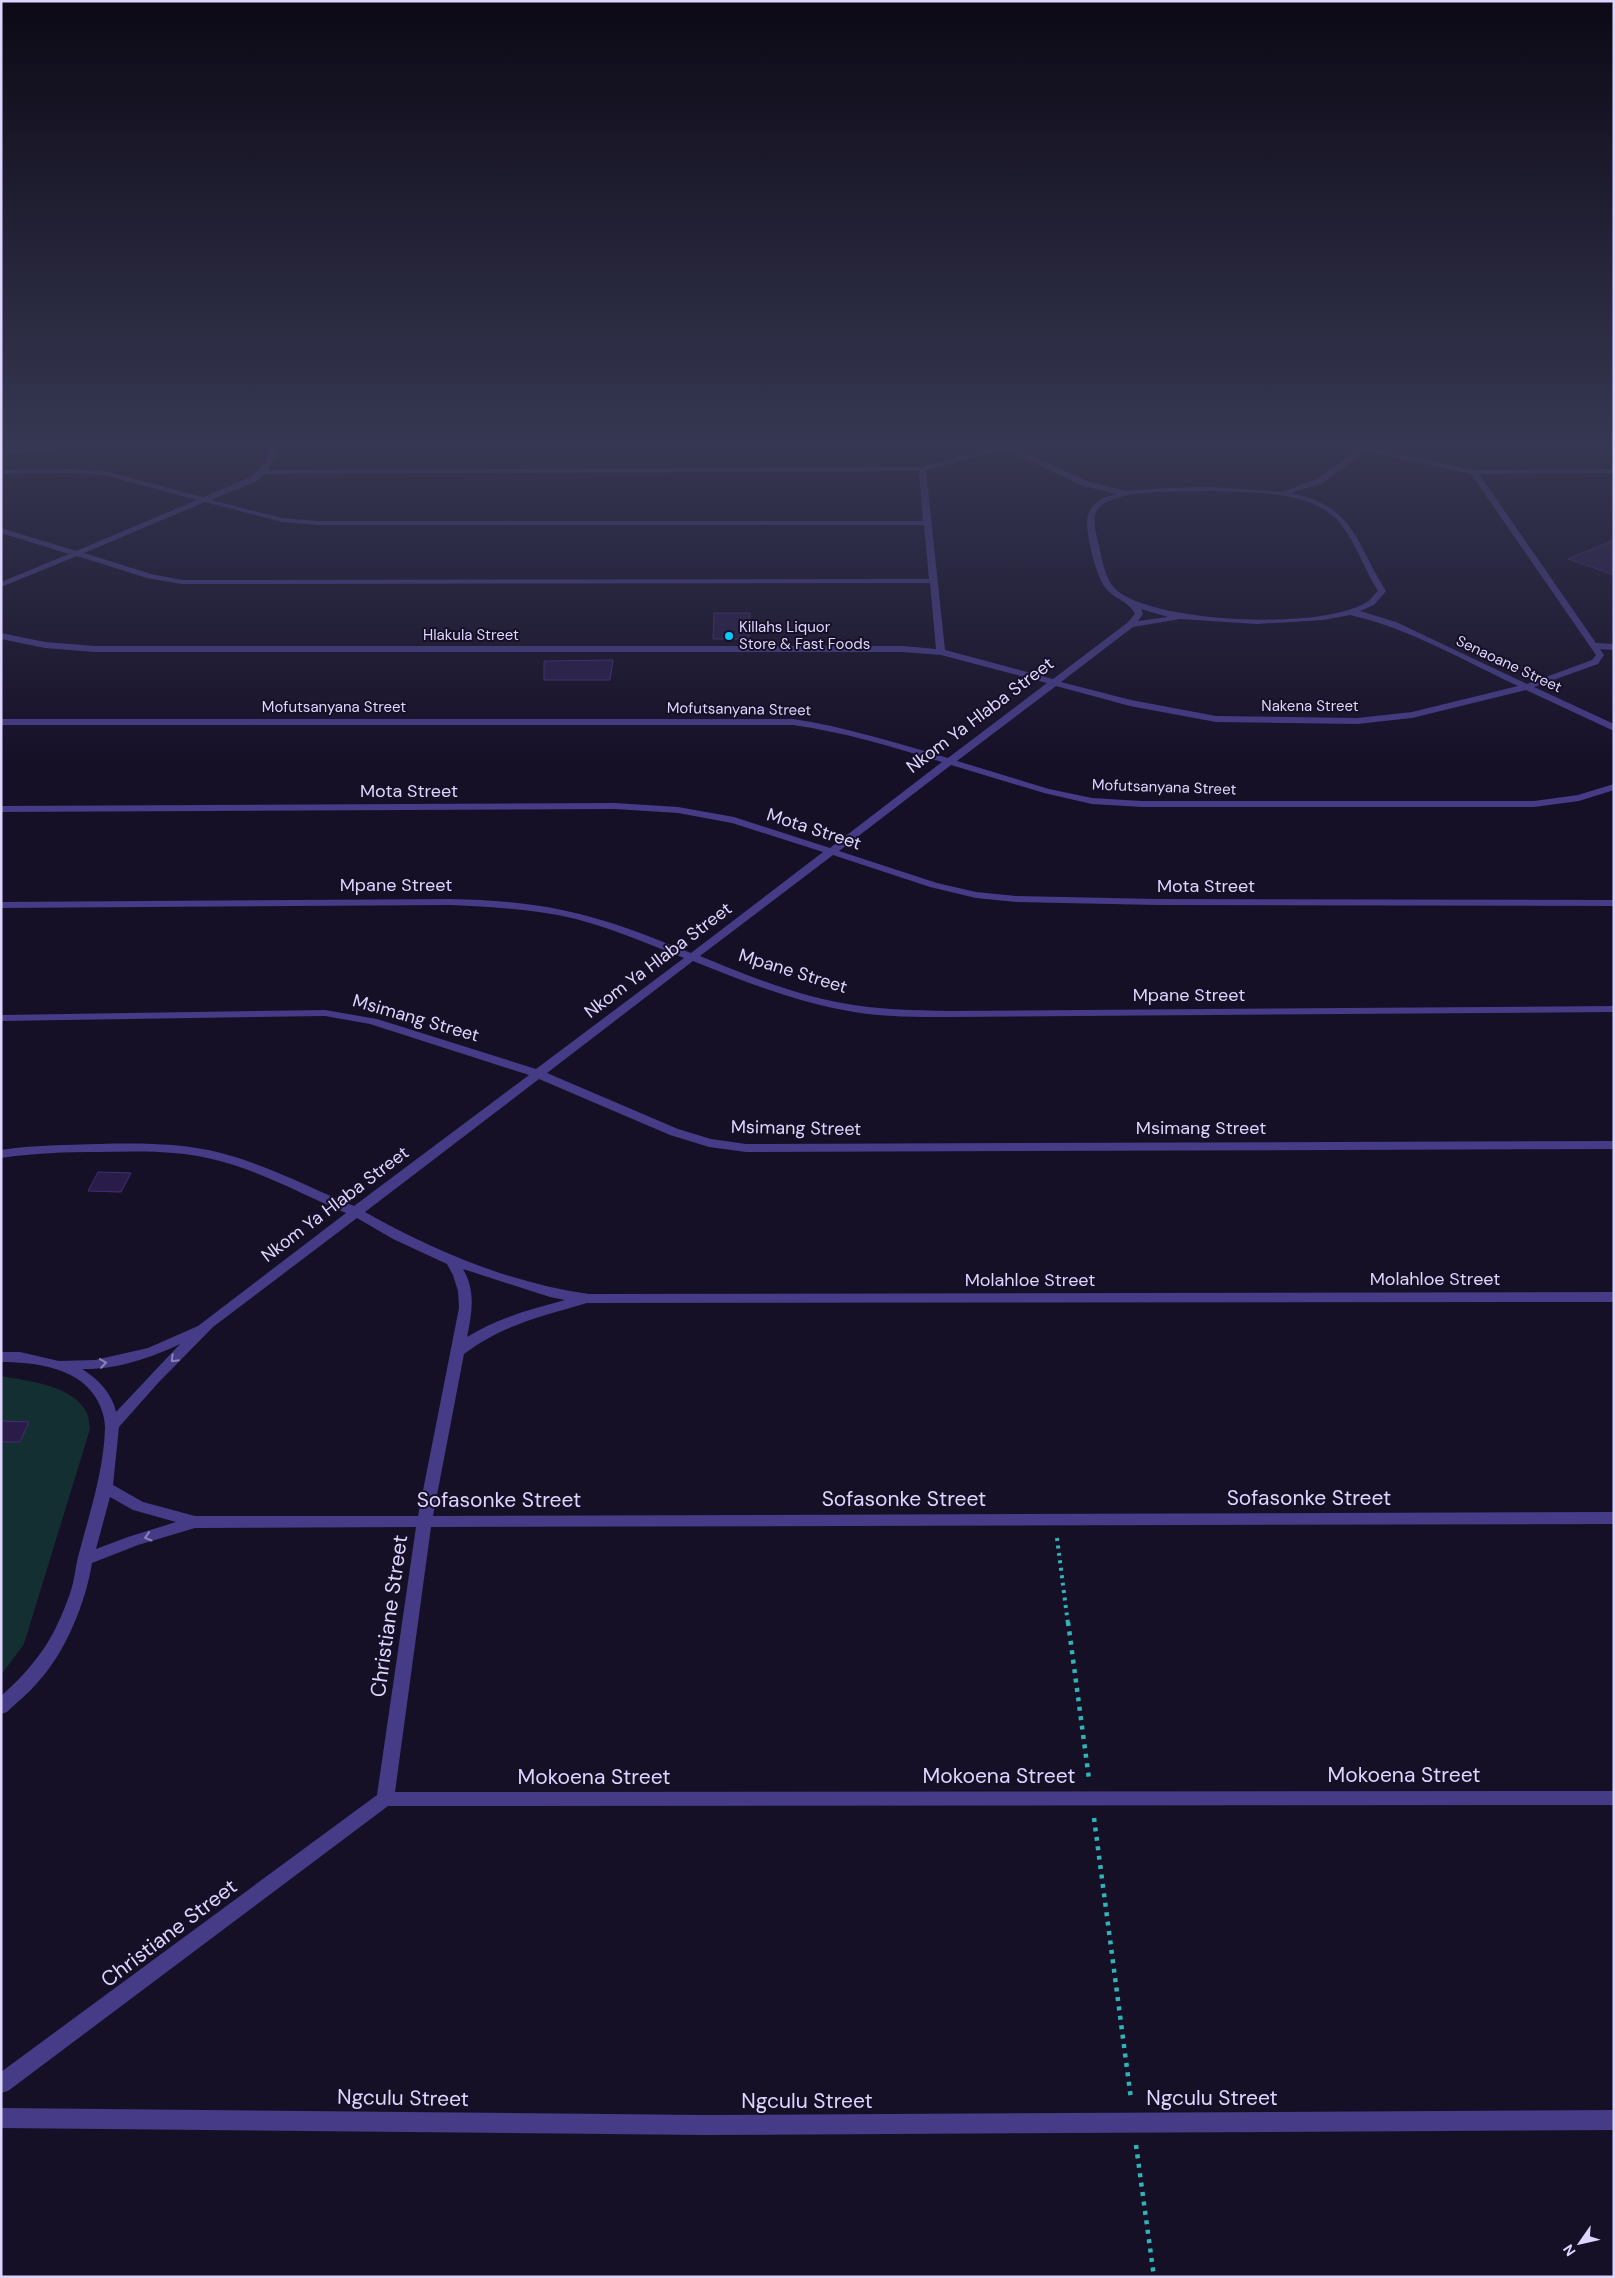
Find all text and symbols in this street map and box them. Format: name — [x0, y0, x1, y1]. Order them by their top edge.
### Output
place label: Killahs Liquor Store & Fast Foods — [739, 617, 870, 654]
street label: Hlakula Street — [423, 625, 519, 645]
marker: Killahs Liquor Store & Fast Foods — [723, 630, 735, 642]
street label: Senaoane Street — [1453, 631, 1565, 697]
street label: Nkom Ya Hlaba Street — [901, 652, 1059, 778]
street label: Nakena Street — [1261, 696, 1359, 716]
street label: Mofutsanyana Street — [262, 697, 406, 717]
street label: Mofutsanyana Street — [667, 698, 812, 720]
street label: Mofutsanyana Street — [1091, 774, 1237, 800]
street label: Mota Street — [360, 779, 458, 803]
street label: Mota Street — [764, 802, 864, 856]
street label: Mpane Street — [340, 873, 452, 897]
street label: Mota Street — [1157, 874, 1255, 898]
street label: Nkom Ya Hlaba Street — [579, 897, 737, 1023]
street label: Mpane Street — [736, 943, 850, 999]
street label: Mpane Street — [1133, 983, 1245, 1007]
street label: Msimang Street — [350, 988, 482, 1048]
street label: Msimang Street — [731, 1115, 861, 1141]
street label: Msimang Street — [1136, 1116, 1266, 1140]
street label: Nkom Ya Hlaba Street — [256, 1141, 414, 1267]
street label: Molahloe Street — [1370, 1267, 1500, 1291]
street label: Molahloe Street — [965, 1268, 1095, 1292]
one-way arrow — [170, 1353, 179, 1362]
one-way arrow — [99, 1359, 107, 1369]
street label: Sofasonke Street — [1227, 1484, 1391, 1512]
street label: Sofasonke Street — [822, 1485, 986, 1513]
street label: Sofasonke Street — [417, 1486, 581, 1514]
one-way arrow — [145, 1531, 153, 1541]
street label: Christiane Street — [364, 1533, 414, 1699]
street label: Mokoena Street — [1328, 1761, 1480, 1789]
street label: Mokoena Street — [923, 1762, 1075, 1790]
street label: Mokoena Street — [518, 1763, 670, 1791]
street label: Christiane Street — [95, 1873, 243, 1993]
street label: Ngculu Street — [337, 2083, 469, 2113]
street label: Ngculu Street — [1146, 2084, 1278, 2112]
street label: Ngculu Street — [741, 2087, 873, 2115]
north arrow — [1555, 2218, 1605, 2268]
text: N — [1559, 2241, 1580, 2260]

